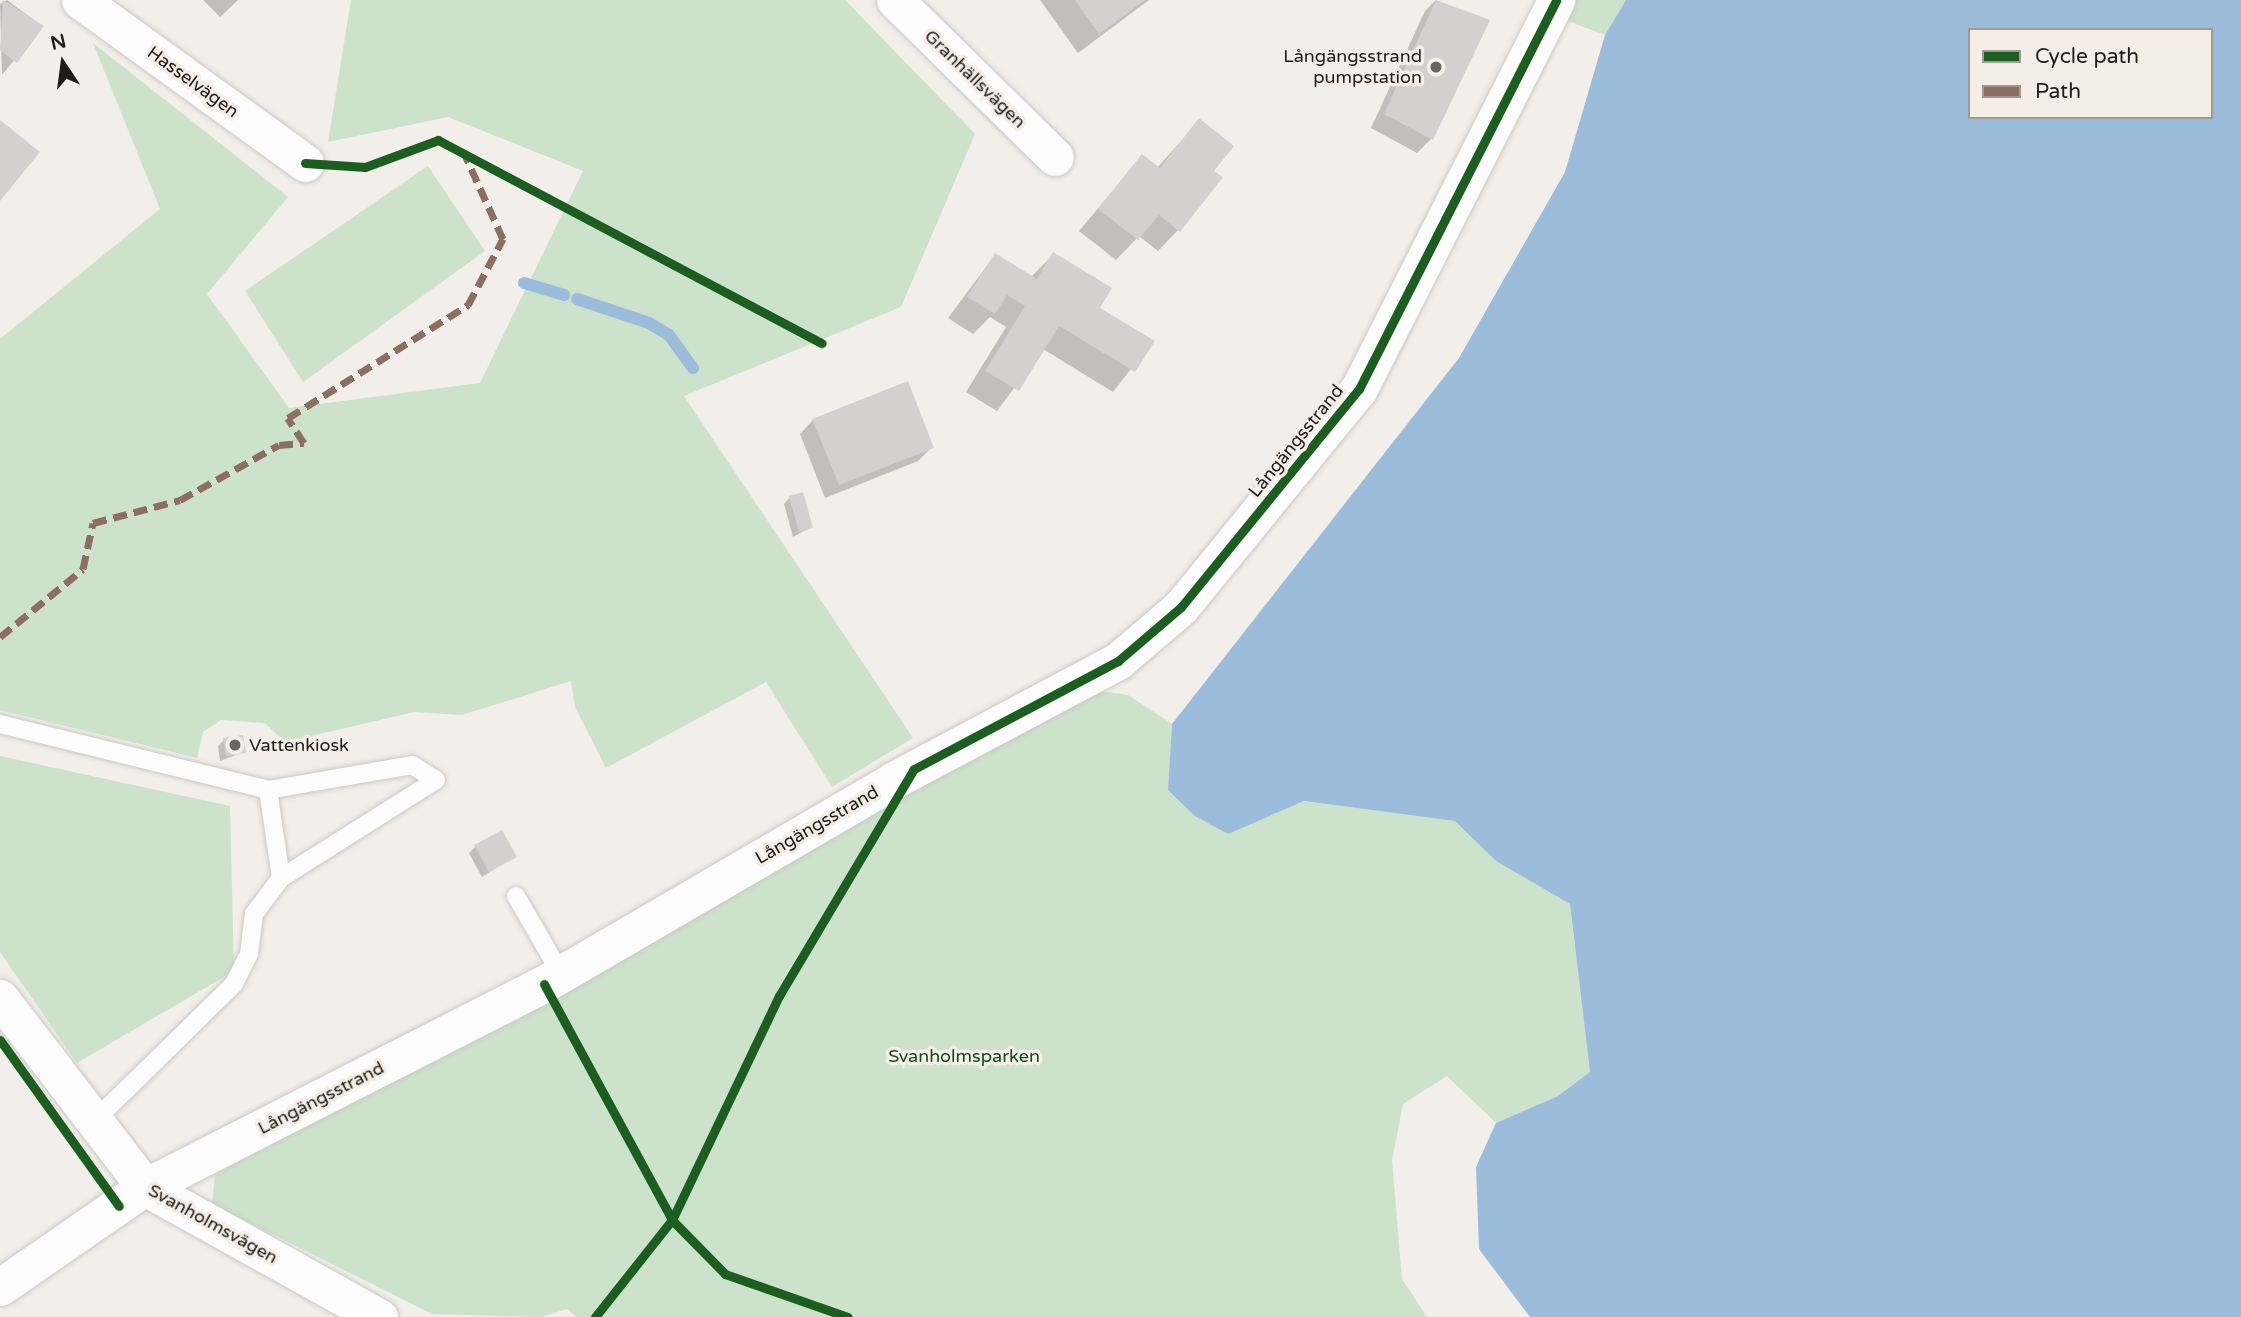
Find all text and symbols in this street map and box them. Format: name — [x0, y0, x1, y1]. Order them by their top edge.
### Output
street label: Granhällsvägen — [920, 25, 1030, 133]
north arrow — [28, 28, 98, 98]
legend — [1968, 28, 2213, 119]
text: N — [48, 30, 68, 55]
street label: Hasselvägen — [143, 42, 243, 122]
text: Cycle path — [2035, 44, 2139, 69]
place label: Långängsstrand pumpstation — [1283, 46, 1422, 88]
marker: Långängsstrand pumpstation — [1428, 59, 1444, 75]
text: Path — [2035, 79, 2081, 104]
street label: Långängsstrand — [1244, 380, 1348, 502]
place label: Vattenkiosk — [249, 734, 349, 756]
marker: Vattenkiosk — [227, 737, 243, 753]
street label: Långängsstrand — [752, 781, 882, 869]
park label: Svanholmsparken — [888, 1045, 1040, 1067]
street label: Långängsstrand — [254, 1057, 388, 1139]
street label: Svanholmsvägen — [145, 1180, 281, 1268]

